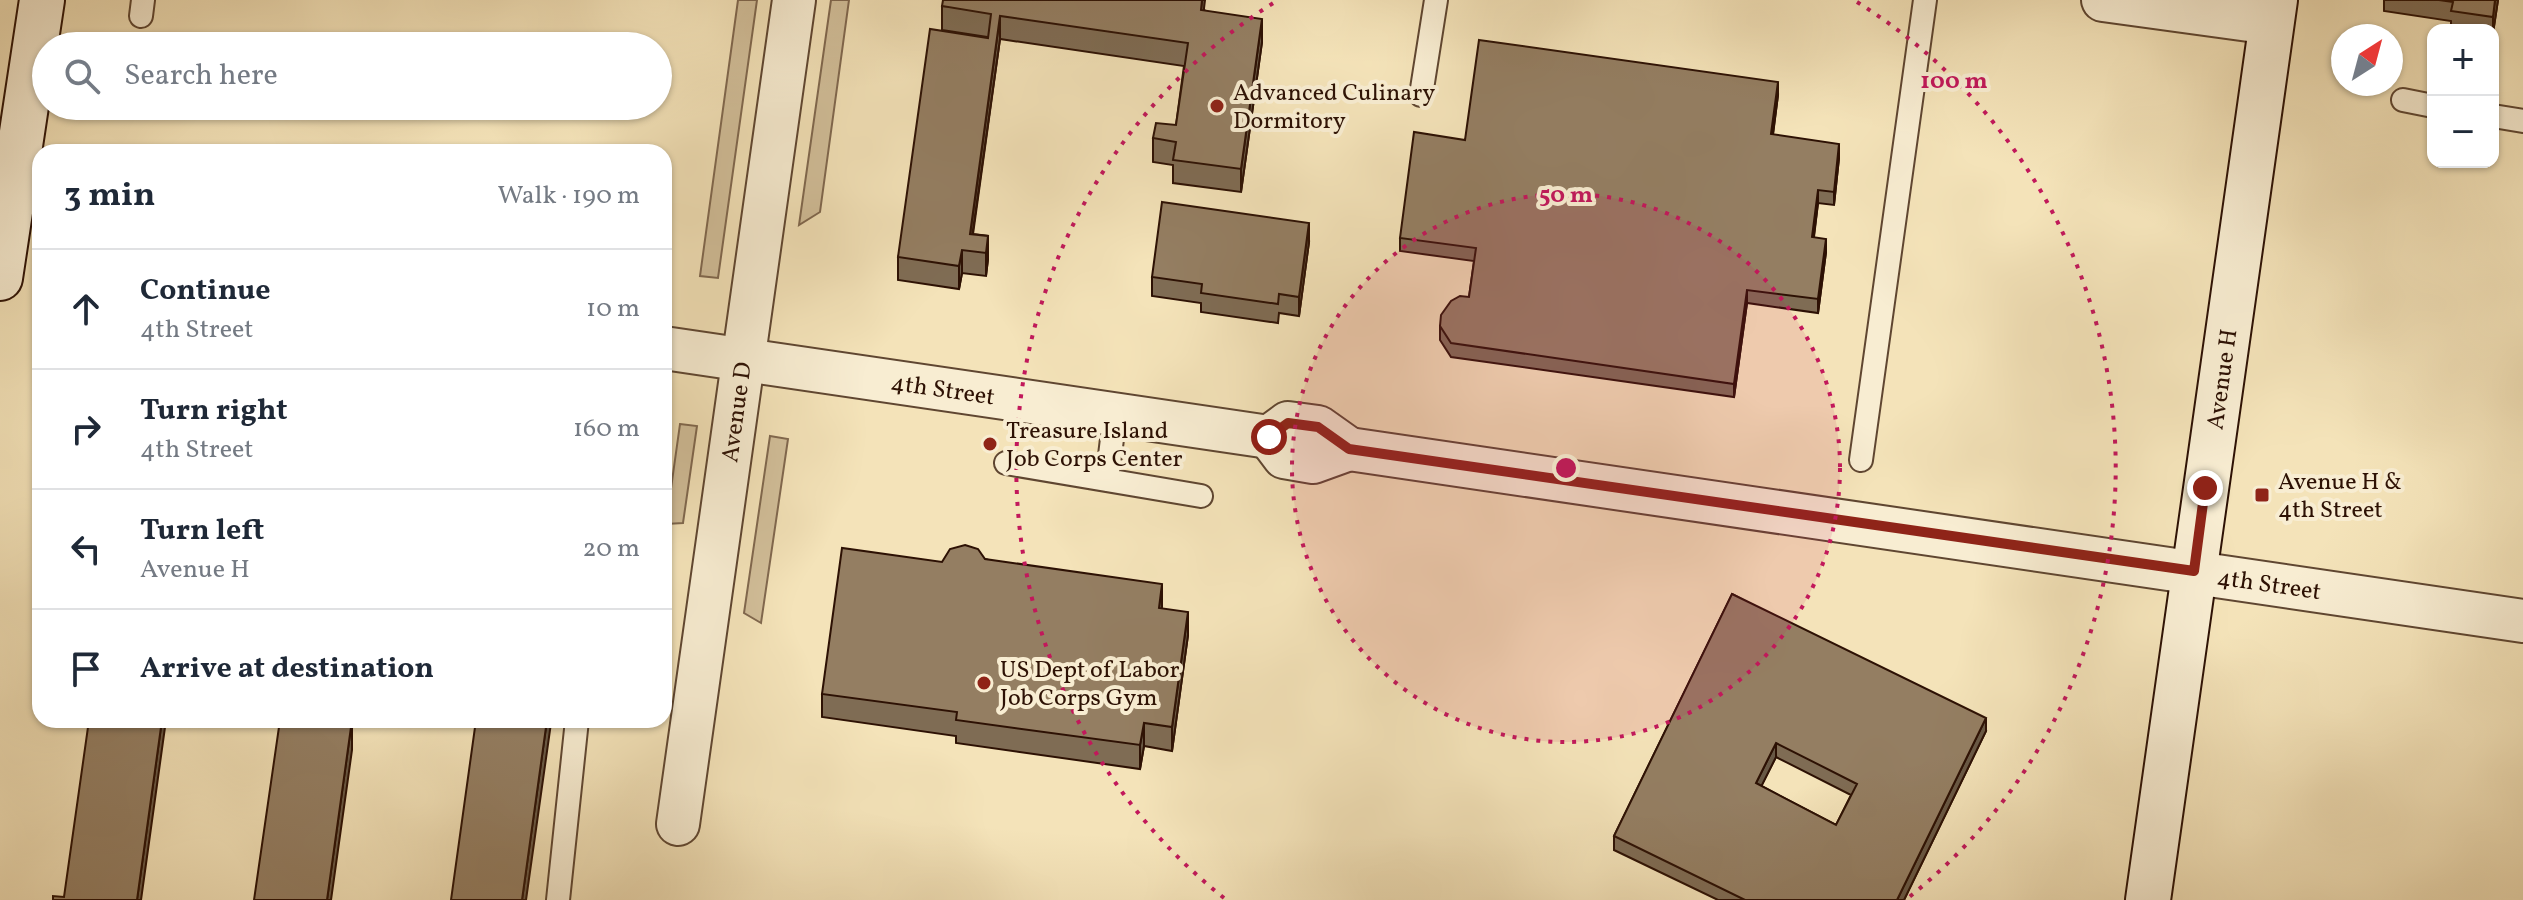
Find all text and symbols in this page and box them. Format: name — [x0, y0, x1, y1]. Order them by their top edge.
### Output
north arrow — [2331, 24, 2403, 96]
map controls — [2427, 24, 2499, 168]
button: + — [2427, 24, 2499, 96]
search box — [32, 32, 672, 120]
icon: search — [60, 54, 104, 98]
text: Search here — [124, 55, 278, 97]
text: 100 m — [1920, 65, 1988, 99]
place label: Advanced Culinary Dormitory — [1233, 77, 1435, 139]
button: − — [2427, 96, 2499, 168]
marker: Advanced Culinary Dormitory — [1208, 97, 1226, 115]
text: 3 min — [64, 173, 155, 220]
text: Walk · 190 m — [497, 178, 640, 214]
text: 50 m — [1539, 179, 1593, 213]
text: Continue — [140, 270, 271, 312]
icon: ahead — [64, 287, 108, 331]
text: 10 m — [586, 291, 640, 327]
text: 4th Street — [140, 312, 254, 348]
street label: Avenue H — [2200, 327, 2247, 432]
street label: Avenue D — [714, 360, 762, 465]
street label: 4th Street — [888, 367, 997, 415]
text: Turn right — [140, 390, 288, 432]
icon: right — [64, 407, 108, 451]
text: 160 m — [573, 411, 640, 447]
place label: Treasure Island Job Corps Center — [1006, 415, 1183, 477]
route start — [1251, 419, 1287, 455]
text: 4th Street — [140, 432, 254, 468]
marker: Treasure Island Job Corps Center — [981, 435, 999, 453]
centre of rings — [1552, 454, 1580, 482]
place label: Avenue H & 4th Street — [2278, 466, 2402, 528]
route end — [2187, 470, 2223, 506]
marker: Avenue H & 4th Street — [2253, 486, 2271, 504]
text: Turn left — [140, 510, 264, 552]
icon: left — [64, 527, 108, 571]
text: 20 m — [582, 531, 640, 567]
text: Avenue H — [140, 552, 250, 588]
street label: 4th Street — [2215, 561, 2323, 610]
icon: arrive — [64, 647, 108, 691]
text: Arrive at destination — [140, 648, 434, 690]
place label: US Dept of Labor Job Corps Gym — [1000, 654, 1180, 716]
marker: US Dept of Labor Job Corps Gym — [975, 674, 993, 692]

